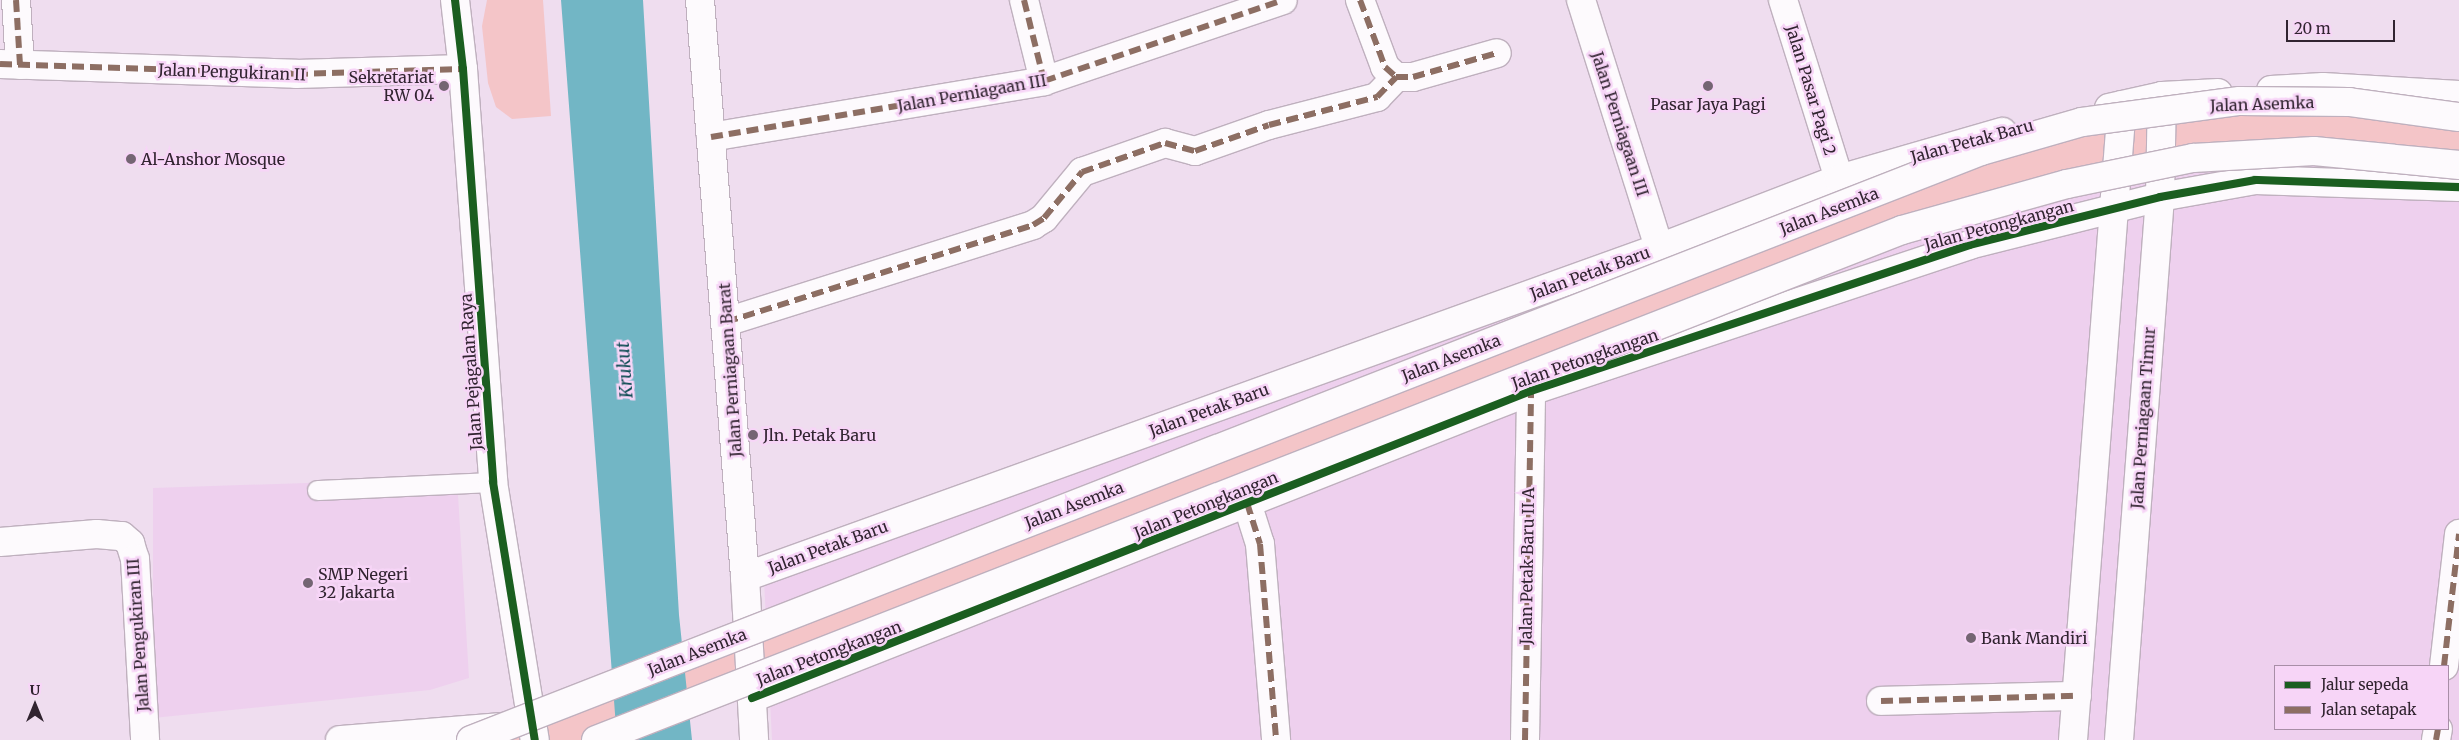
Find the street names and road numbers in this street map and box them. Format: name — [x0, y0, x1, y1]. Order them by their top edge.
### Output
street label: Jalan Pasar Pagi 2 — [1782, 22, 1840, 158]
street label: Jalan Perniagaan III — [1588, 49, 1652, 199]
street label: Jalan Pengukiran II — [158, 60, 306, 84]
street label: Jalan Perniagaan III — [896, 70, 1048, 116]
street label: Jalan Asemka — [2210, 93, 2314, 115]
street label: Jalan Petak Baru — [1909, 115, 2035, 167]
street label: Jalan Asemka — [1777, 183, 1881, 239]
street label: Jalan Petongkangan — [1922, 196, 2076, 254]
street label: Jalan Petak Baru — [1527, 242, 1653, 304]
street label: Jalan Perniagaan Barat — [714, 282, 746, 458]
street label: Jalan Pejagalan Raya — [456, 293, 486, 451]
street label: Jalan Petongkangan — [1509, 325, 1661, 393]
street label: Jalan Perniagaan Timur — [2127, 326, 2159, 510]
street label: Jalan Asemka — [1399, 330, 1503, 386]
street label: Jalan Petak Baru — [1146, 379, 1272, 441]
street label: Jalan Petongkangan — [1131, 467, 1281, 543]
street label: Jalan Asemka — [1022, 477, 1126, 533]
street label: Jalan Petak Baru II A — [1516, 487, 1538, 645]
street label: Jalan Petak Baru — [765, 516, 891, 578]
street label: Jalan Pengukiran III — [123, 558, 153, 712]
street label: Jalan Petongkangan — [754, 617, 904, 689]
street label: Jalan Asemka — [645, 624, 749, 680]

